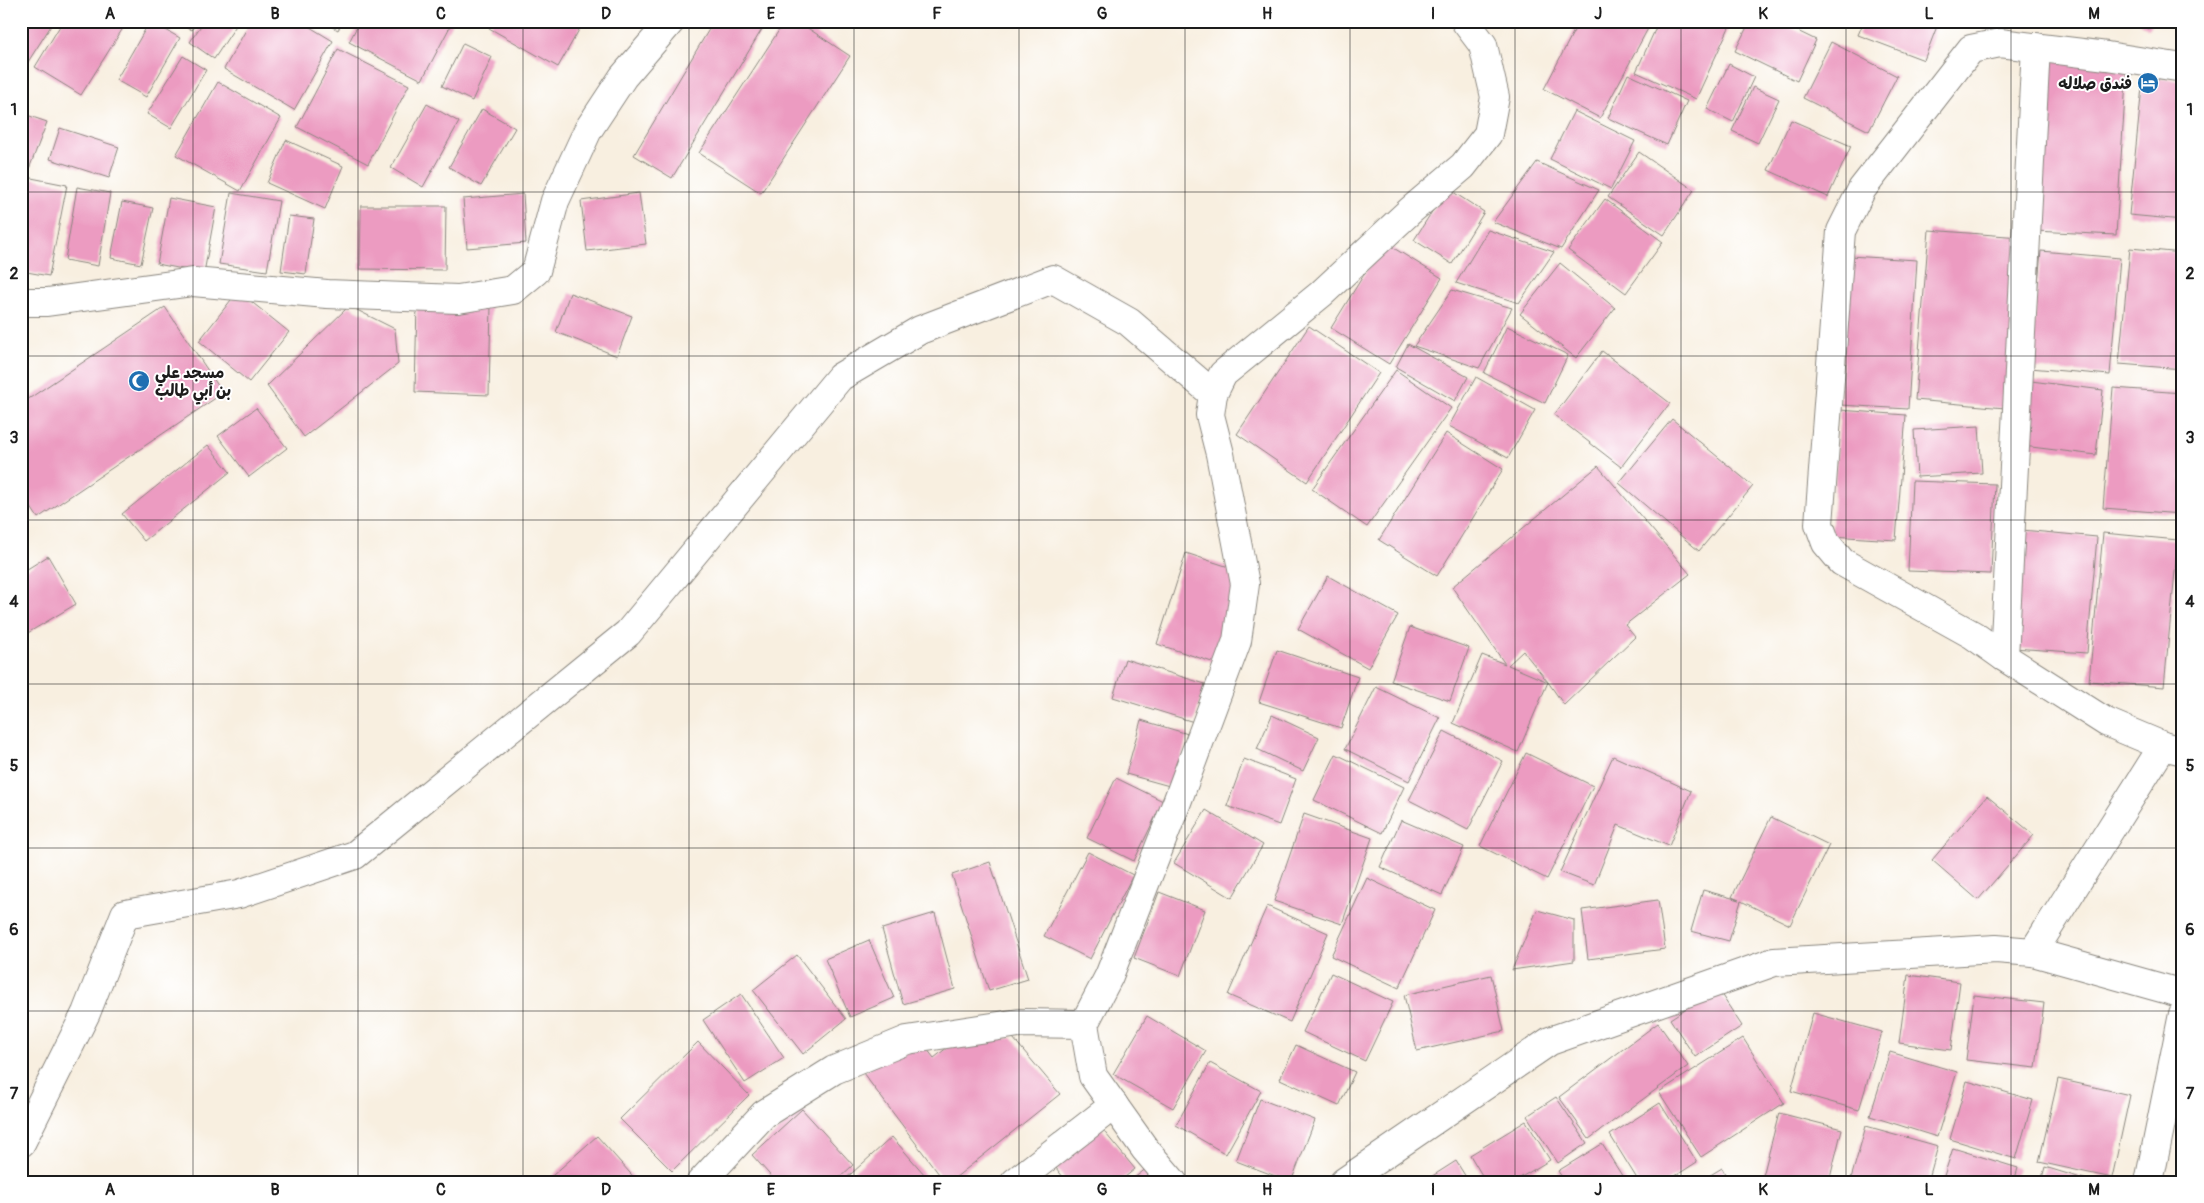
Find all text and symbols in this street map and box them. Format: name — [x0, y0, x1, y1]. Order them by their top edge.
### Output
text: A — [105, 4, 116, 24]
text: B — [270, 4, 280, 24]
text: C — [436, 4, 446, 24]
text: D — [601, 4, 611, 24]
text: E — [767, 4, 776, 24]
text: F — [932, 4, 942, 24]
text: G — [1097, 4, 1108, 24]
text: H — [1262, 4, 1272, 24]
text: I — [1431, 4, 1435, 24]
text: J — [1594, 4, 1602, 24]
text: K — [1758, 4, 1768, 24]
text: L — [1924, 4, 1934, 24]
text: M — [2088, 4, 2100, 24]
hotel icon: فندق صلاله — [2136, 71, 2160, 95]
place label: فندق صلاله — [2058, 74, 2132, 94]
text: 1 — [11, 100, 17, 120]
text: 1 — [2187, 100, 2193, 120]
text: 2 — [10, 264, 19, 284]
text: 2 — [2186, 264, 2195, 284]
place label: مسجد علي بن أبي طالب — [155, 363, 231, 405]
mosque icon: مسجد علي بن أبي طالب — [127, 369, 151, 393]
text: 3 — [10, 428, 19, 448]
text: 3 — [2186, 428, 2195, 448]
text: 4 — [9, 592, 19, 612]
text: 4 — [2185, 592, 2195, 612]
text: 5 — [10, 756, 19, 776]
text: 5 — [2186, 756, 2195, 776]
text: 6 — [9, 920, 19, 940]
text: 6 — [2185, 920, 2195, 940]
text: 7 — [10, 1084, 19, 1104]
text: 7 — [2186, 1084, 2195, 1104]
text: A — [105, 1180, 116, 1200]
text: B — [270, 1180, 280, 1200]
text: C — [436, 1180, 446, 1200]
text: D — [601, 1180, 611, 1200]
text: E — [767, 1180, 776, 1200]
text: F — [932, 1180, 942, 1200]
text: G — [1097, 1180, 1108, 1200]
text: H — [1262, 1180, 1272, 1200]
text: I — [1431, 1180, 1435, 1200]
text: J — [1594, 1180, 1602, 1200]
text: K — [1758, 1180, 1768, 1200]
text: L — [1924, 1180, 1934, 1200]
text: M — [2088, 1180, 2100, 1200]

